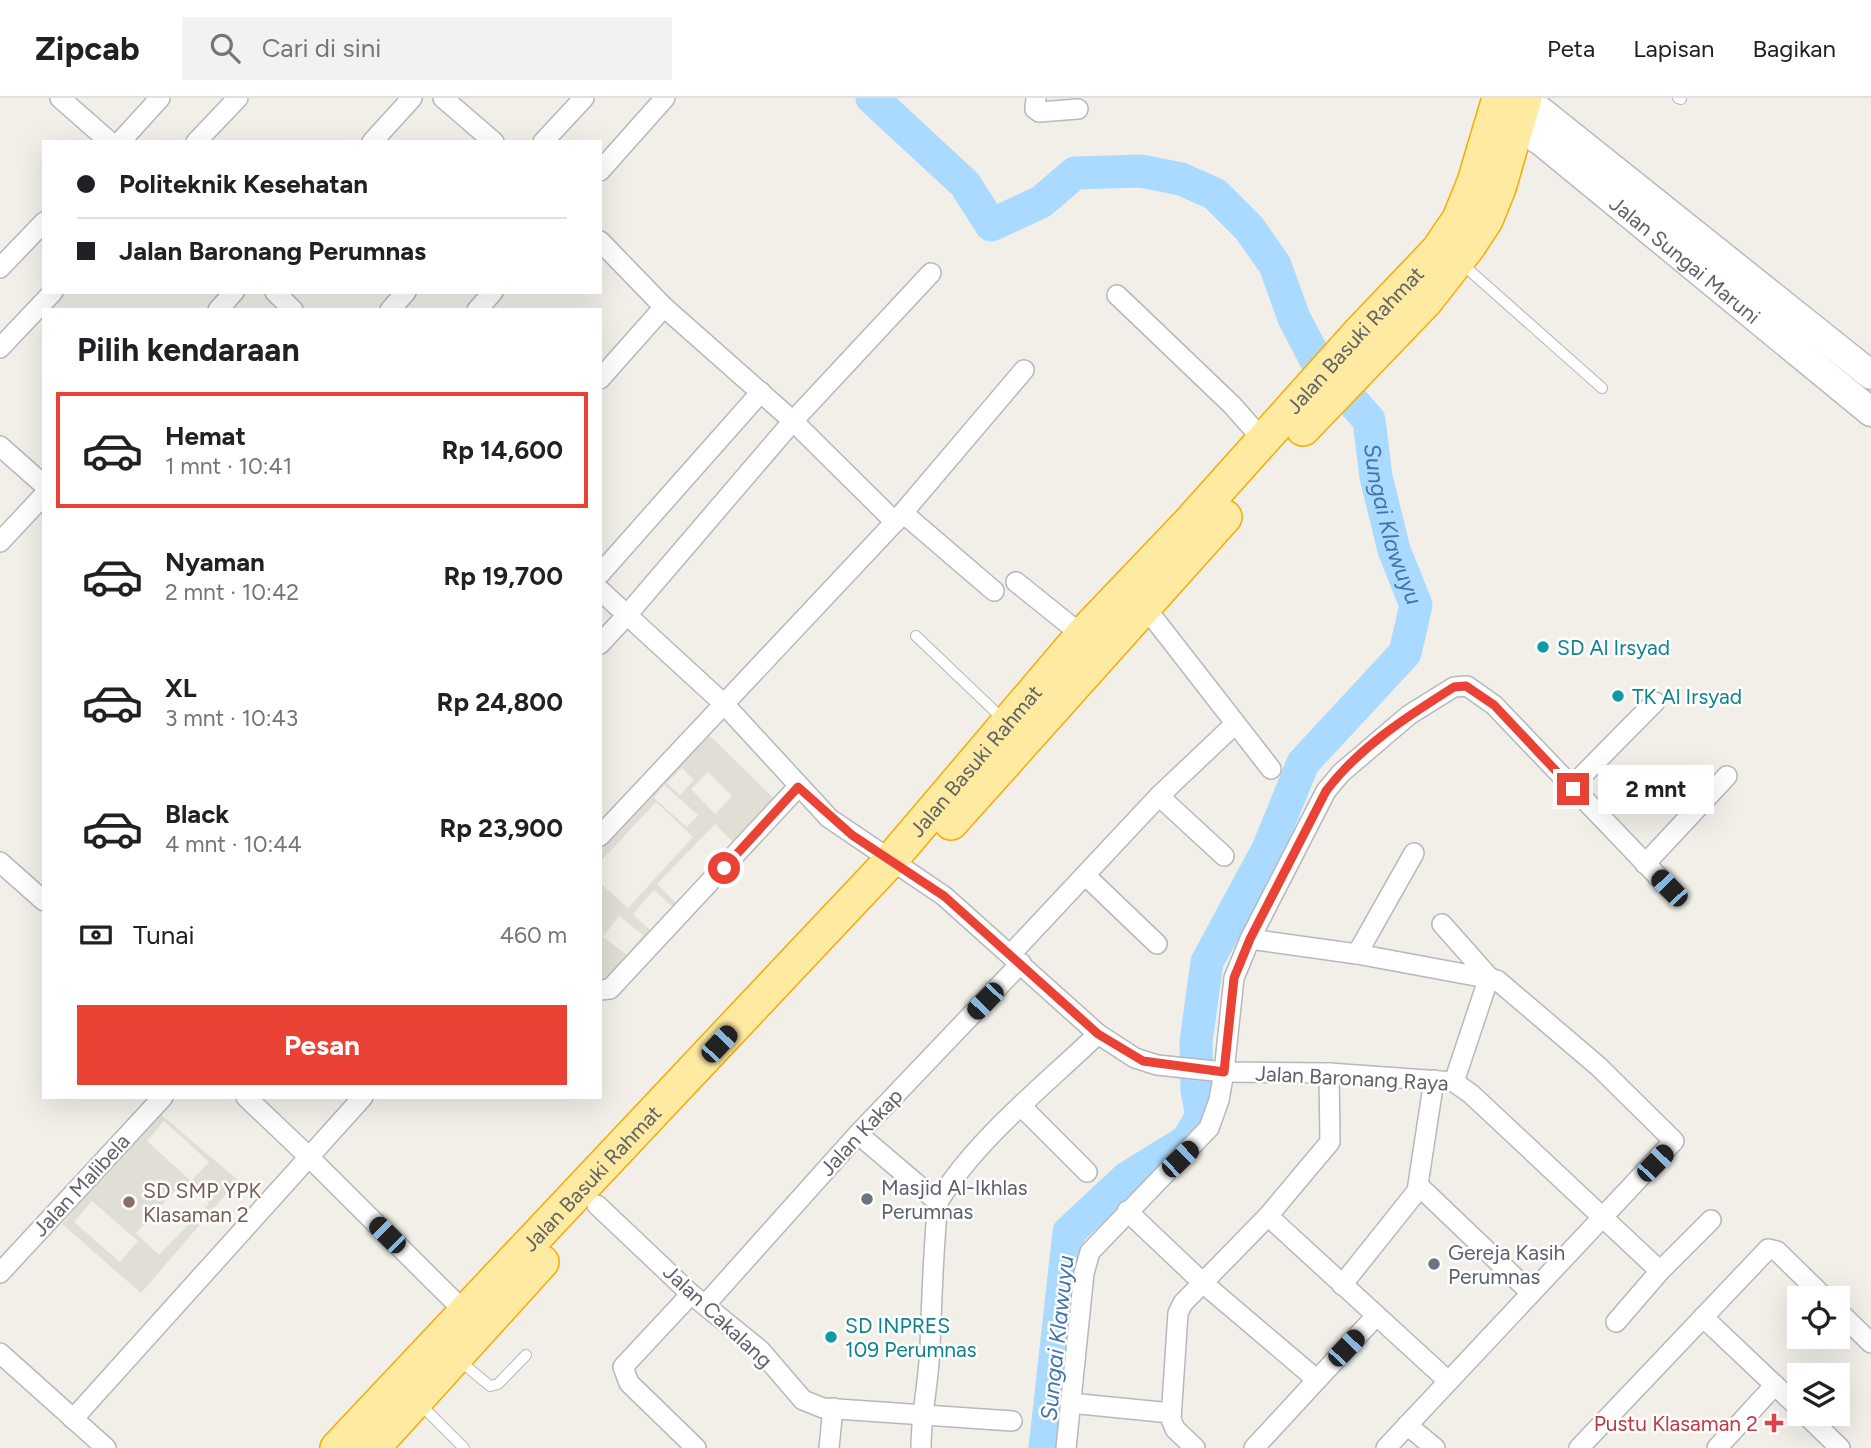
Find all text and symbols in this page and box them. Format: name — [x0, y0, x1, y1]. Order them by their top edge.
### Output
search box — [182, 17, 672, 80]
text: Zipcab — [35, 29, 140, 68]
icon: search — [206, 29, 244, 67]
text: Cari di sini — [262, 32, 381, 64]
text: Peta — [1547, 34, 1595, 63]
text: Lapisan — [1633, 34, 1714, 63]
text: Bagikan — [1752, 34, 1836, 63]
text: Politeknik Kesehatan — [119, 168, 368, 200]
street label: Jalan Sungai Maruni — [1605, 190, 1765, 328]
text: Jalan Baronang Perumnas — [119, 235, 426, 267]
street label: Jalan Basuki Rahmat — [1281, 261, 1429, 418]
text: Pilih kendaraan — [77, 331, 300, 369]
icon: car — [81, 419, 144, 482]
text: Hemat — [165, 420, 246, 452]
text: Rp 14,600 — [442, 434, 563, 466]
water label: Sungai Klawuyu — [1358, 442, 1428, 609]
text: 1 mnt · 10:41 — [165, 452, 292, 480]
icon: car — [81, 545, 144, 608]
text: Nyaman — [165, 546, 265, 578]
text: Rp 19,700 — [444, 560, 563, 592]
text: 2 mnt · 10:42 — [165, 578, 299, 606]
place label: SD Al Irsyad — [1557, 635, 1670, 660]
marker: SD Al Irsyad — [1535, 639, 1551, 655]
icon: car — [81, 671, 144, 734]
text: XL — [165, 672, 197, 704]
street label: Jalan Basuki Rahmat — [904, 680, 1047, 842]
place label: TK Al Irsyad — [1632, 684, 1742, 709]
text: Rp 24,800 — [437, 686, 563, 718]
marker: TK Al Irsyad — [1610, 688, 1626, 704]
text: 3 mnt · 10:43 — [165, 704, 298, 732]
callout: 2 mnt — [1598, 764, 1713, 814]
route end — [1557, 773, 1589, 805]
text: 2 mnt — [1625, 775, 1687, 803]
icon: car — [81, 797, 144, 860]
text: Black — [165, 798, 229, 830]
text: Rp 23,900 — [439, 812, 563, 844]
text: 4 mnt · 10:44 — [165, 830, 302, 858]
route start — [708, 852, 740, 884]
car — [1647, 866, 1692, 910]
icon: cash — [77, 916, 115, 954]
text: Tunai — [133, 919, 194, 951]
text: 460 m — [500, 921, 567, 949]
car — [963, 979, 1008, 1023]
button: Pesan — [77, 1005, 567, 1085]
car — [697, 1021, 742, 1067]
street label: Jalan Baronang Raya — [1255, 1060, 1449, 1096]
street label: Jalan Kakap — [814, 1083, 908, 1181]
street label: Jalan Basuki Rahmat — [517, 1100, 666, 1256]
street label: Jalan Malibela — [27, 1129, 135, 1241]
car — [1158, 1137, 1203, 1181]
car — [1633, 1141, 1678, 1185]
place label: Masjid Al-Ikhlas Perumnas — [881, 1175, 1028, 1224]
place label: SD SMP YPK Klasaman 2 — [143, 1178, 261, 1227]
marker: Masjid Al-Ikhlas Perumnas — [859, 1191, 875, 1207]
marker: SD SMP YPK Klasaman 2 — [121, 1194, 137, 1210]
car — [365, 1213, 410, 1257]
place label: Gereja Kasih Perumnas — [1448, 1240, 1565, 1289]
water label: Sungai Klawuyu — [1034, 1254, 1080, 1422]
marker: Gereja Kasih Perumnas — [1426, 1256, 1442, 1272]
street label: Jalan Cakalang — [658, 1259, 778, 1373]
map controls — [1787, 1286, 1850, 1426]
button: locate — [1787, 1286, 1850, 1349]
place label: SD INPRES 109 Perumnas — [845, 1313, 977, 1362]
car — [1324, 1326, 1369, 1370]
marker: SD INPRES 109 Perumnas — [823, 1329, 839, 1345]
button: layers — [1787, 1363, 1850, 1426]
place label: Pustu Klasaman 2 — [1594, 1411, 1758, 1436]
marker: Pustu Klasaman 2 — [1764, 1413, 1784, 1433]

